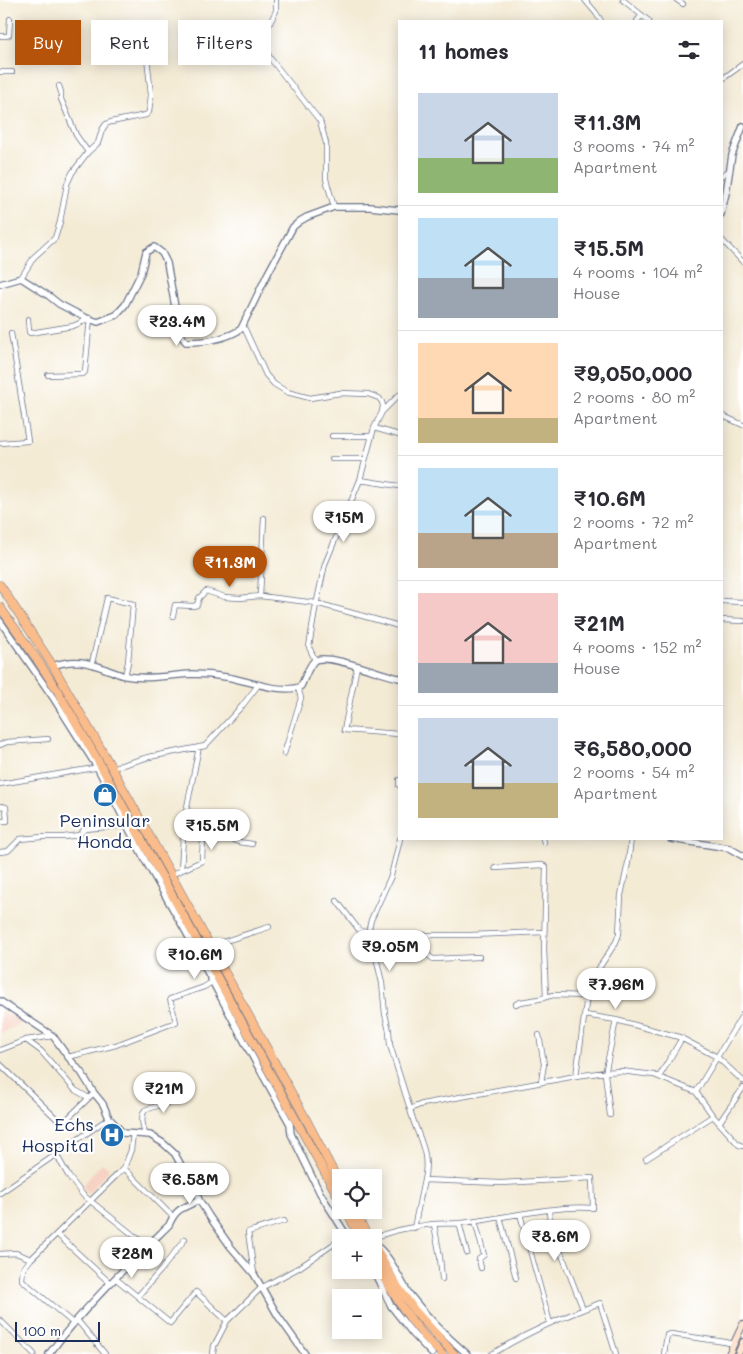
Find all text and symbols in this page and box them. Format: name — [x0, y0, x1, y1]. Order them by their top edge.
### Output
chip: Buy — [15, 20, 81, 65]
chip: Rent — [91, 20, 168, 65]
chip: Filters — [178, 20, 271, 65]
icon: filters — [675, 36, 703, 64]
text: 11 homes — [418, 37, 509, 64]
text: ₹11.3M — [573, 108, 642, 135]
icon: home — [458, 113, 518, 173]
text: 3 rooms · 74 m² — [573, 135, 694, 156]
text: Apartment — [573, 156, 658, 177]
text: ₹15.5M — [573, 234, 644, 261]
icon: home — [458, 238, 518, 298]
text: 4 rooms · 104 m² — [573, 261, 703, 282]
text: House — [573, 282, 620, 303]
pin: ₹23.4M — [136, 304, 218, 347]
text: ₹23.4M — [148, 310, 206, 331]
text: ₹9,050,000 — [573, 359, 692, 386]
icon: home — [458, 363, 518, 423]
text: 2 rooms · 80 m² — [573, 386, 695, 407]
text: Apartment — [573, 407, 658, 428]
text: ₹10.6M — [573, 484, 646, 511]
icon: home — [458, 488, 518, 548]
pin: ₹15M — [314, 500, 374, 543]
text: ₹15M — [324, 506, 364, 527]
text: 2 rooms · 72 m² — [573, 511, 694, 532]
text: Apartment — [573, 532, 658, 553]
pin: ₹11.3M — [189, 546, 271, 588]
text: ₹11.3M — [204, 551, 256, 572]
text: ₹21M — [573, 609, 625, 636]
icon: home — [458, 613, 518, 673]
text: 4 rooms · 152 m² — [573, 636, 702, 657]
text: House — [573, 657, 620, 678]
text: ₹6,580,000 — [573, 734, 692, 761]
icon: home — [458, 738, 518, 798]
text: 2 rooms · 54 m² — [573, 761, 694, 782]
shop icon: Peninsular Honda — [92, 782, 118, 808]
text: Apartment — [573, 782, 658, 803]
place label: Peninsular Honda — [60, 808, 150, 853]
pin: ₹15.5M — [171, 808, 253, 851]
text: ₹15.5M — [185, 814, 239, 835]
pin: ₹9.05M — [349, 930, 431, 972]
text: ₹9.05M — [361, 935, 419, 956]
pin: ₹10.6M — [154, 938, 236, 980]
text: ₹10.6M — [167, 943, 223, 964]
pin: ₹7.96M — [575, 968, 657, 1010]
text: ₹7.96M — [588, 973, 644, 994]
pin: ₹21M — [134, 1072, 194, 1114]
text: ₹21M — [144, 1077, 184, 1098]
place label: Echs Hospital — [21, 1112, 94, 1157]
hospital icon: Echs Hospital — [99, 1122, 125, 1148]
pin: ₹6.58M — [149, 1162, 231, 1205]
text: ₹6.58M — [161, 1168, 219, 1189]
map controls — [332, 1169, 382, 1339]
button: locate — [332, 1169, 382, 1219]
pin: ₹8.6M — [520, 1220, 590, 1262]
text: ₹8.6M — [531, 1225, 579, 1246]
button: + — [332, 1229, 382, 1279]
pin: ₹28M — [102, 1236, 162, 1279]
text: ₹28M — [111, 1242, 153, 1263]
button: − — [332, 1289, 382, 1339]
scale bar — [15, 1319, 100, 1342]
text: 100 m — [22, 1321, 61, 1340]

